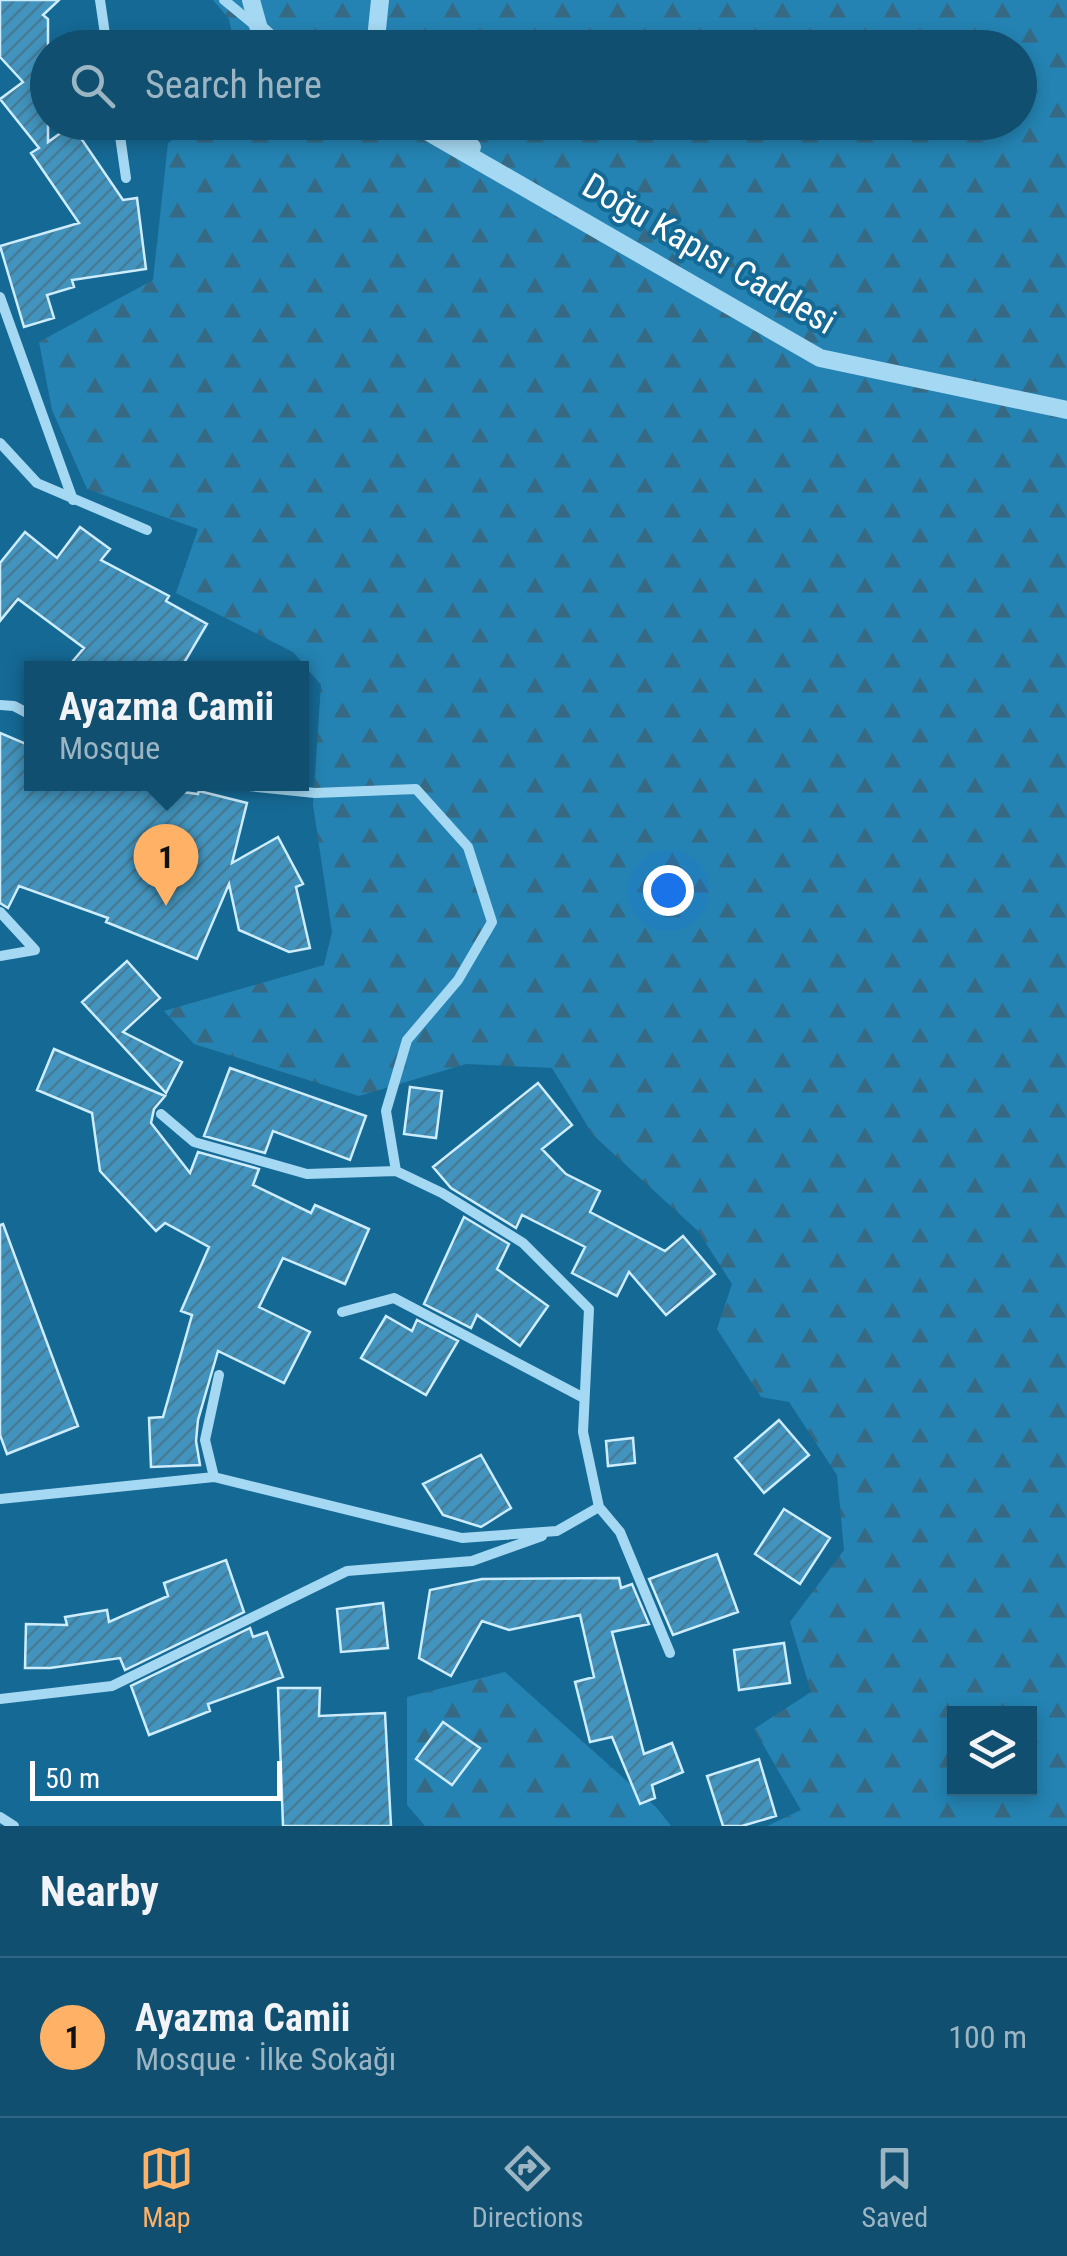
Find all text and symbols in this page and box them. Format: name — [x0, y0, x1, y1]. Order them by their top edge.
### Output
search box — [30, 30, 1037, 140]
icon: search — [65, 58, 120, 113]
text: Search here — [145, 63, 322, 107]
street label: Doğu Kapısı Caddesi — [575, 165, 843, 343]
popup — [24, 661, 309, 791]
text: Ayazma Camii — [59, 685, 274, 729]
text: Mosque — [59, 729, 160, 767]
pin: 1 — [134, 824, 198, 906]
your location — [643, 865, 694, 916]
map controls — [947, 1706, 1037, 1796]
button: layers — [947, 1706, 1037, 1796]
scale bar — [30, 1756, 282, 1800]
text: 50 m — [45, 1762, 100, 1795]
text: Nearby — [40, 1867, 159, 1916]
text: Ayazma Camii — [135, 1996, 350, 2040]
text: 1 — [64, 2018, 81, 2056]
text: 100 m — [948, 2018, 1027, 2056]
text: Mosque · İlke Sokağı — [135, 2040, 396, 2078]
tab: Map — [139, 2141, 194, 2234]
tab: Directions — [472, 2141, 584, 2234]
tab: Saved — [861, 2141, 928, 2234]

